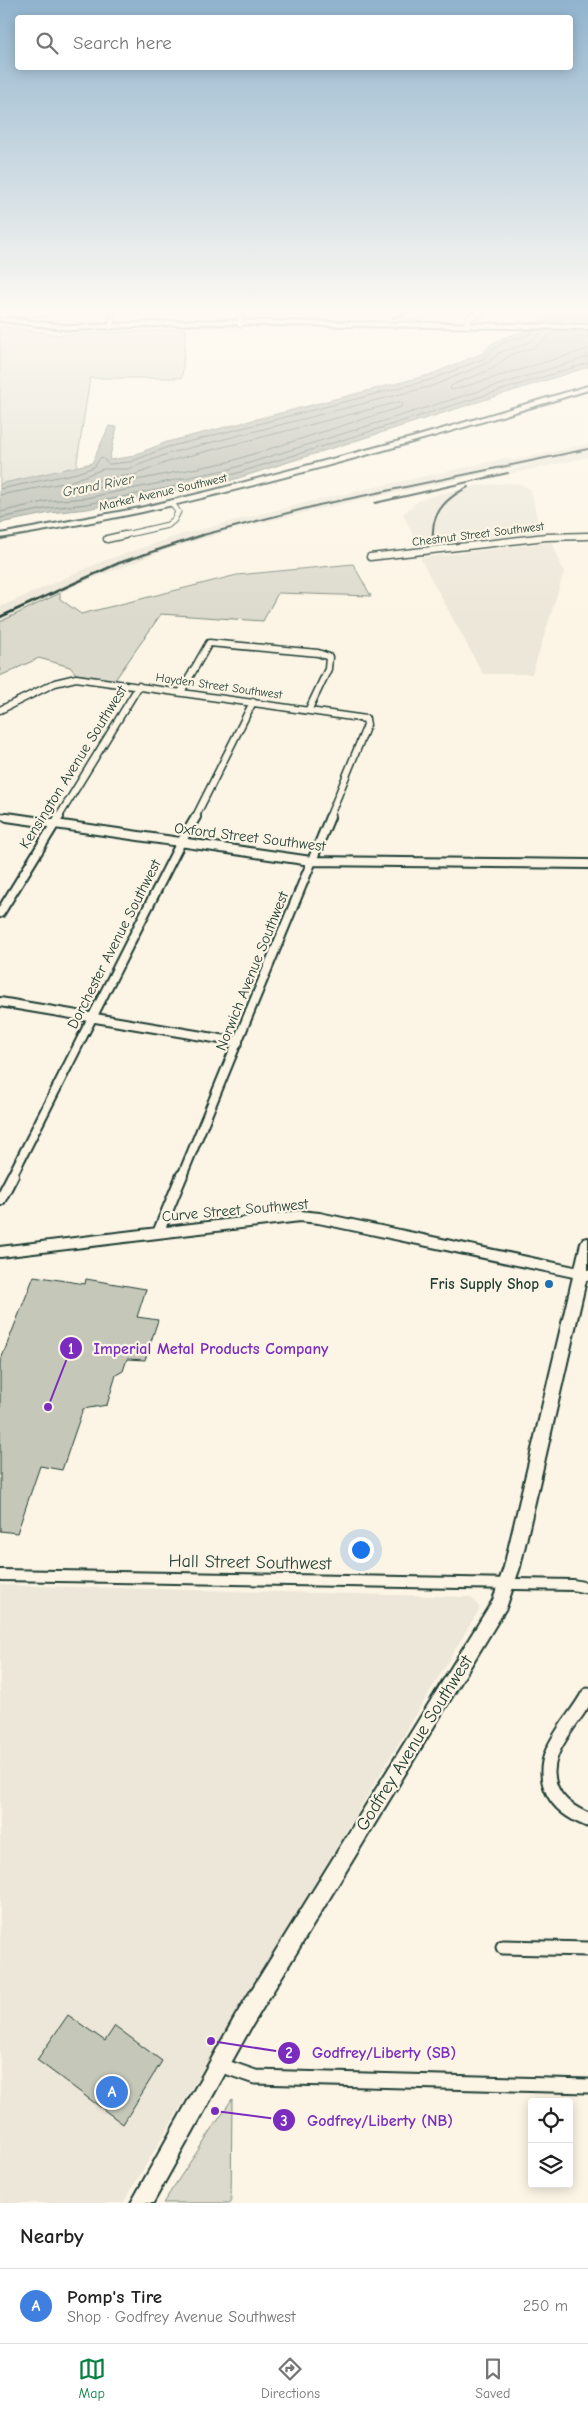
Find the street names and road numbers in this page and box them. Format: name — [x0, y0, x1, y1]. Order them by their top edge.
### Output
street label: Market Avenue Southwest — [98, 470, 229, 514]
street label: Chestnut Street Southwest — [411, 519, 545, 549]
street label: Hayden Street Southwest — [155, 670, 284, 702]
street label: Kensington Avenue Southwest — [15, 682, 131, 852]
street label: Oxford Street Southwest — [173, 819, 328, 855]
street label: Dorchester Avenue Southwest — [63, 856, 165, 1032]
street label: Norwich Avenue Southwest — [212, 888, 292, 1053]
street label: Curve Street Southwest — [161, 1195, 310, 1225]
street label: Hall Street Southwest — [168, 1551, 332, 1574]
street label: Godfrey Avenue Southwest — [352, 1651, 478, 1835]

